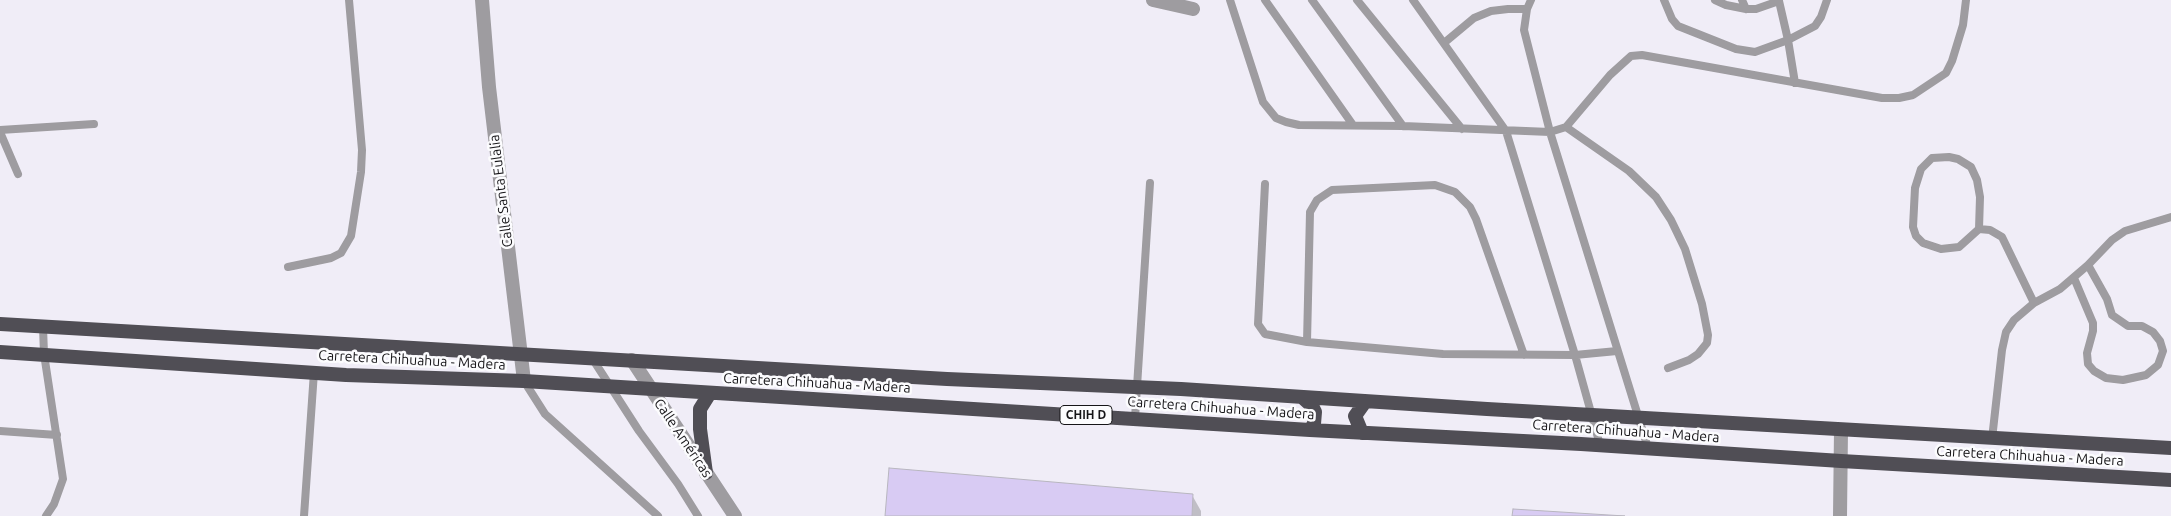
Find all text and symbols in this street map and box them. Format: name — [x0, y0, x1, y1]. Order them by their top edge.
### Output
street label: Calle Santa Eulalia — [486, 134, 516, 248]
street label: Carretera Chihuahua - Madera — [318, 347, 506, 373]
street label: Carretera Chihuahua - Madera — [723, 370, 911, 396]
street label: Carretera Chihuahua - Madera — [1127, 393, 1315, 423]
street label: Calle Américas — [650, 395, 716, 481]
road number: CHIH D — [1060, 406, 1112, 424]
street label: Carretera Chihuahua - Madera — [1532, 416, 1720, 446]
street label: Carretera Chihuahua - Madera — [1936, 443, 2124, 469]

